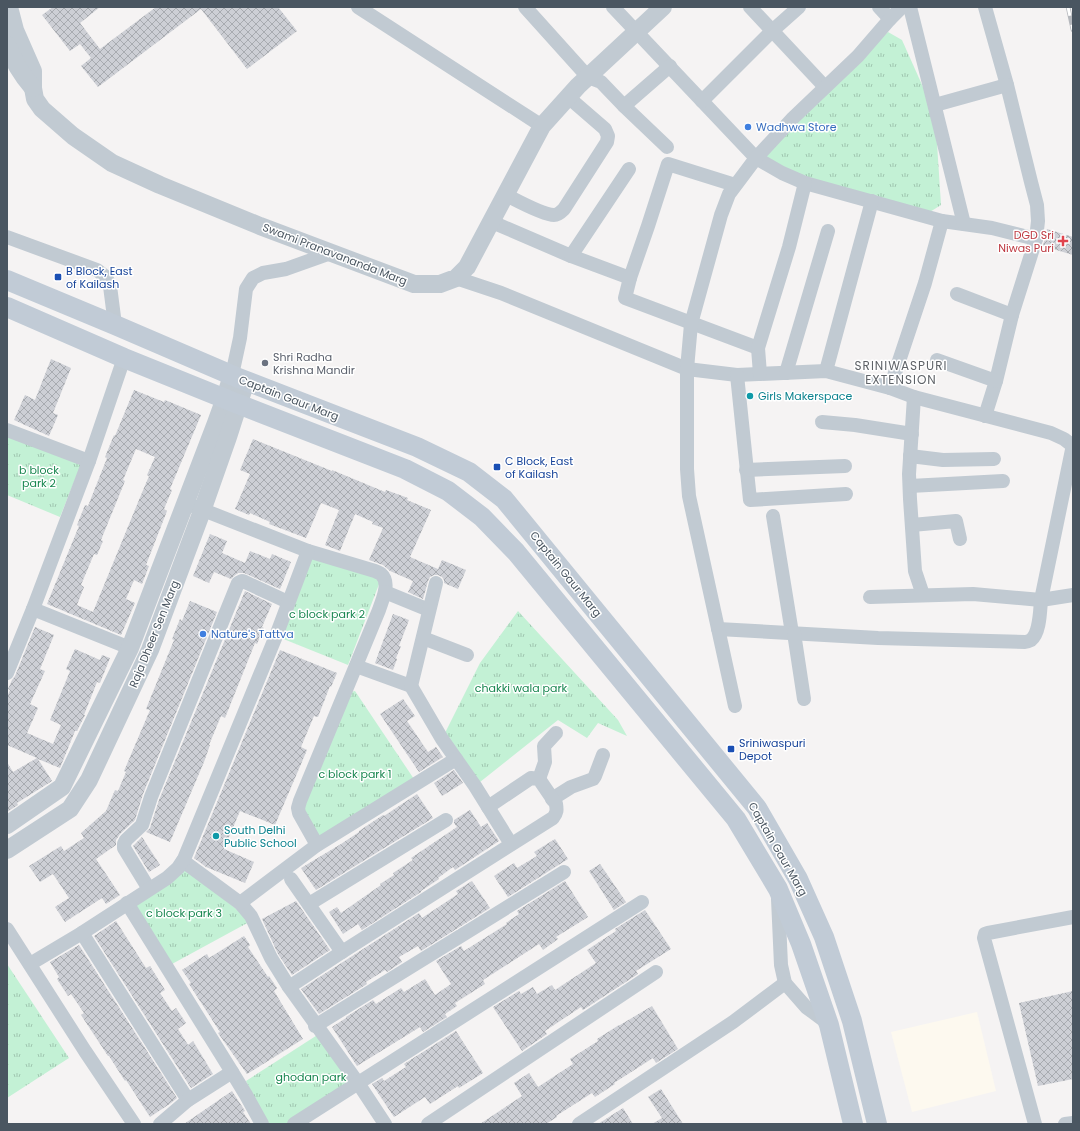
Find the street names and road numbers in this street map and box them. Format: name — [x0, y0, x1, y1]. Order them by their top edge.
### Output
street label: Swami Pranavananda Marg — [260, 219, 410, 289]
street label: Captain Gaur Marg — [237, 372, 341, 424]
street label: Captain Gaur Marg — [526, 528, 606, 620]
street label: Raja Dheer Sen Marg — [125, 578, 183, 690]
street label: Captain Gaur Marg — [745, 799, 811, 899]

